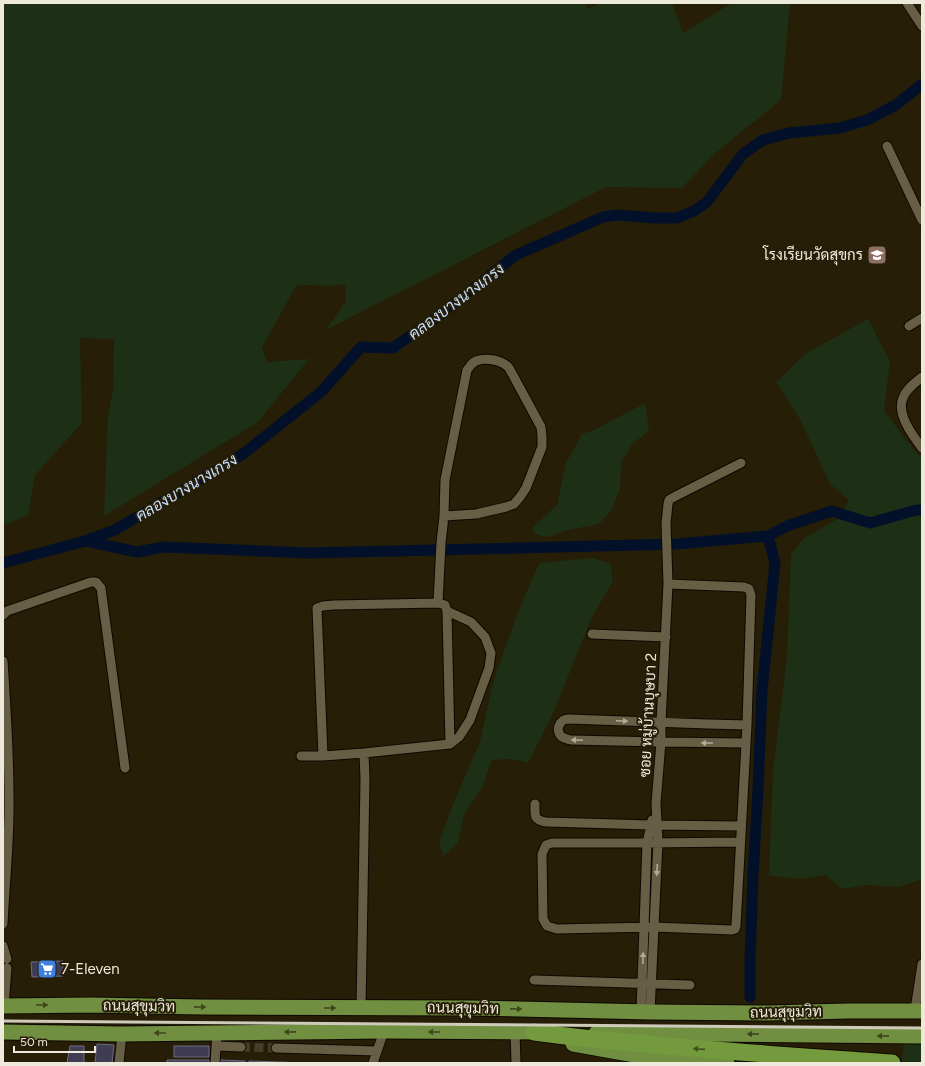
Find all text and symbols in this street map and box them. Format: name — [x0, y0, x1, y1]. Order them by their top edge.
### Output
school or university icon: โรงเรียนวัดสุขกร — [866, 244, 888, 266]
place label: โรงเรียนวัดสุขกร — [762, 245, 863, 266]
water label: คลองบางนางเกรง — [405, 259, 508, 344]
water label: คลองบางนางเกรง — [132, 450, 241, 525]
street label: ซอย หมู่บ้านบุษบา 2 — [635, 652, 662, 778]
one-way arrow — [616, 718, 629, 724]
one-way arrow — [571, 736, 583, 743]
one-way arrow — [700, 740, 713, 746]
one-way arrow — [653, 864, 660, 876]
one-way arrow — [640, 951, 646, 964]
supermarket icon: 7-Eleven — [36, 958, 58, 980]
place label: 7-Eleven — [61, 960, 120, 978]
street label: ถนนสุขุมวิท — [103, 996, 175, 1018]
street label: ถนนสุขุมวิท — [427, 998, 499, 1020]
one-way arrow — [36, 1002, 49, 1008]
street label: ถนนสุขุมวิท — [750, 1002, 822, 1024]
one-way arrow — [194, 1004, 206, 1011]
one-way arrow — [324, 1005, 337, 1011]
one-way arrow — [510, 1006, 523, 1012]
scale bar — [14, 1028, 95, 1054]
one-way arrow — [283, 1029, 296, 1035]
one-way arrow — [427, 1029, 440, 1035]
one-way arrow — [153, 1030, 166, 1036]
one-way arrow — [746, 1031, 759, 1037]
one-way arrow — [876, 1033, 889, 1039]
text: 50 m — [20, 1035, 48, 1049]
one-way arrow — [693, 1046, 705, 1052]

